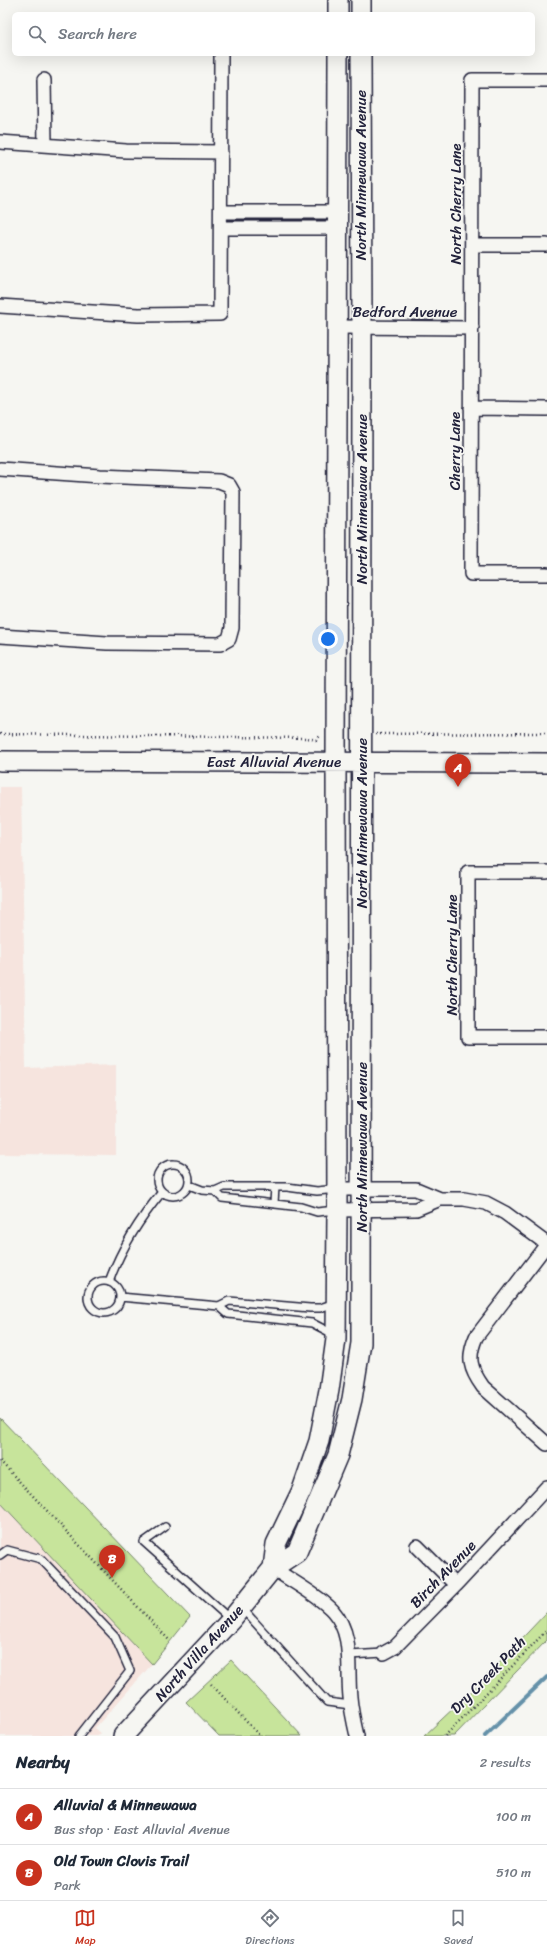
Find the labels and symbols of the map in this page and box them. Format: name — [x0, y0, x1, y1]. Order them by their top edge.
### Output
street label: North Minnewawa Avenue — [348, 89, 374, 260]
street label: North Cherry Lane — [443, 143, 469, 265]
street label: Bedford Avenue — [352, 299, 458, 325]
street label: Cherry Lane — [442, 412, 468, 490]
street label: North Minnewawa Avenue — [349, 413, 375, 584]
your location — [318, 629, 338, 649]
street label: North Minnewawa Avenue — [349, 737, 375, 908]
street label: East Alluvial Avenue — [207, 749, 341, 775]
pin: A — [445, 754, 471, 787]
street label: North Cherry Lane — [439, 894, 465, 1016]
street label: North Minnewawa Avenue — [349, 1061, 375, 1232]
street label: Birch Avenue — [403, 1534, 483, 1614]
pin: B — [99, 1545, 125, 1578]
street label: North Villa Avenue — [148, 1598, 250, 1708]
street label: Dry Creek Path — [444, 1630, 532, 1720]

